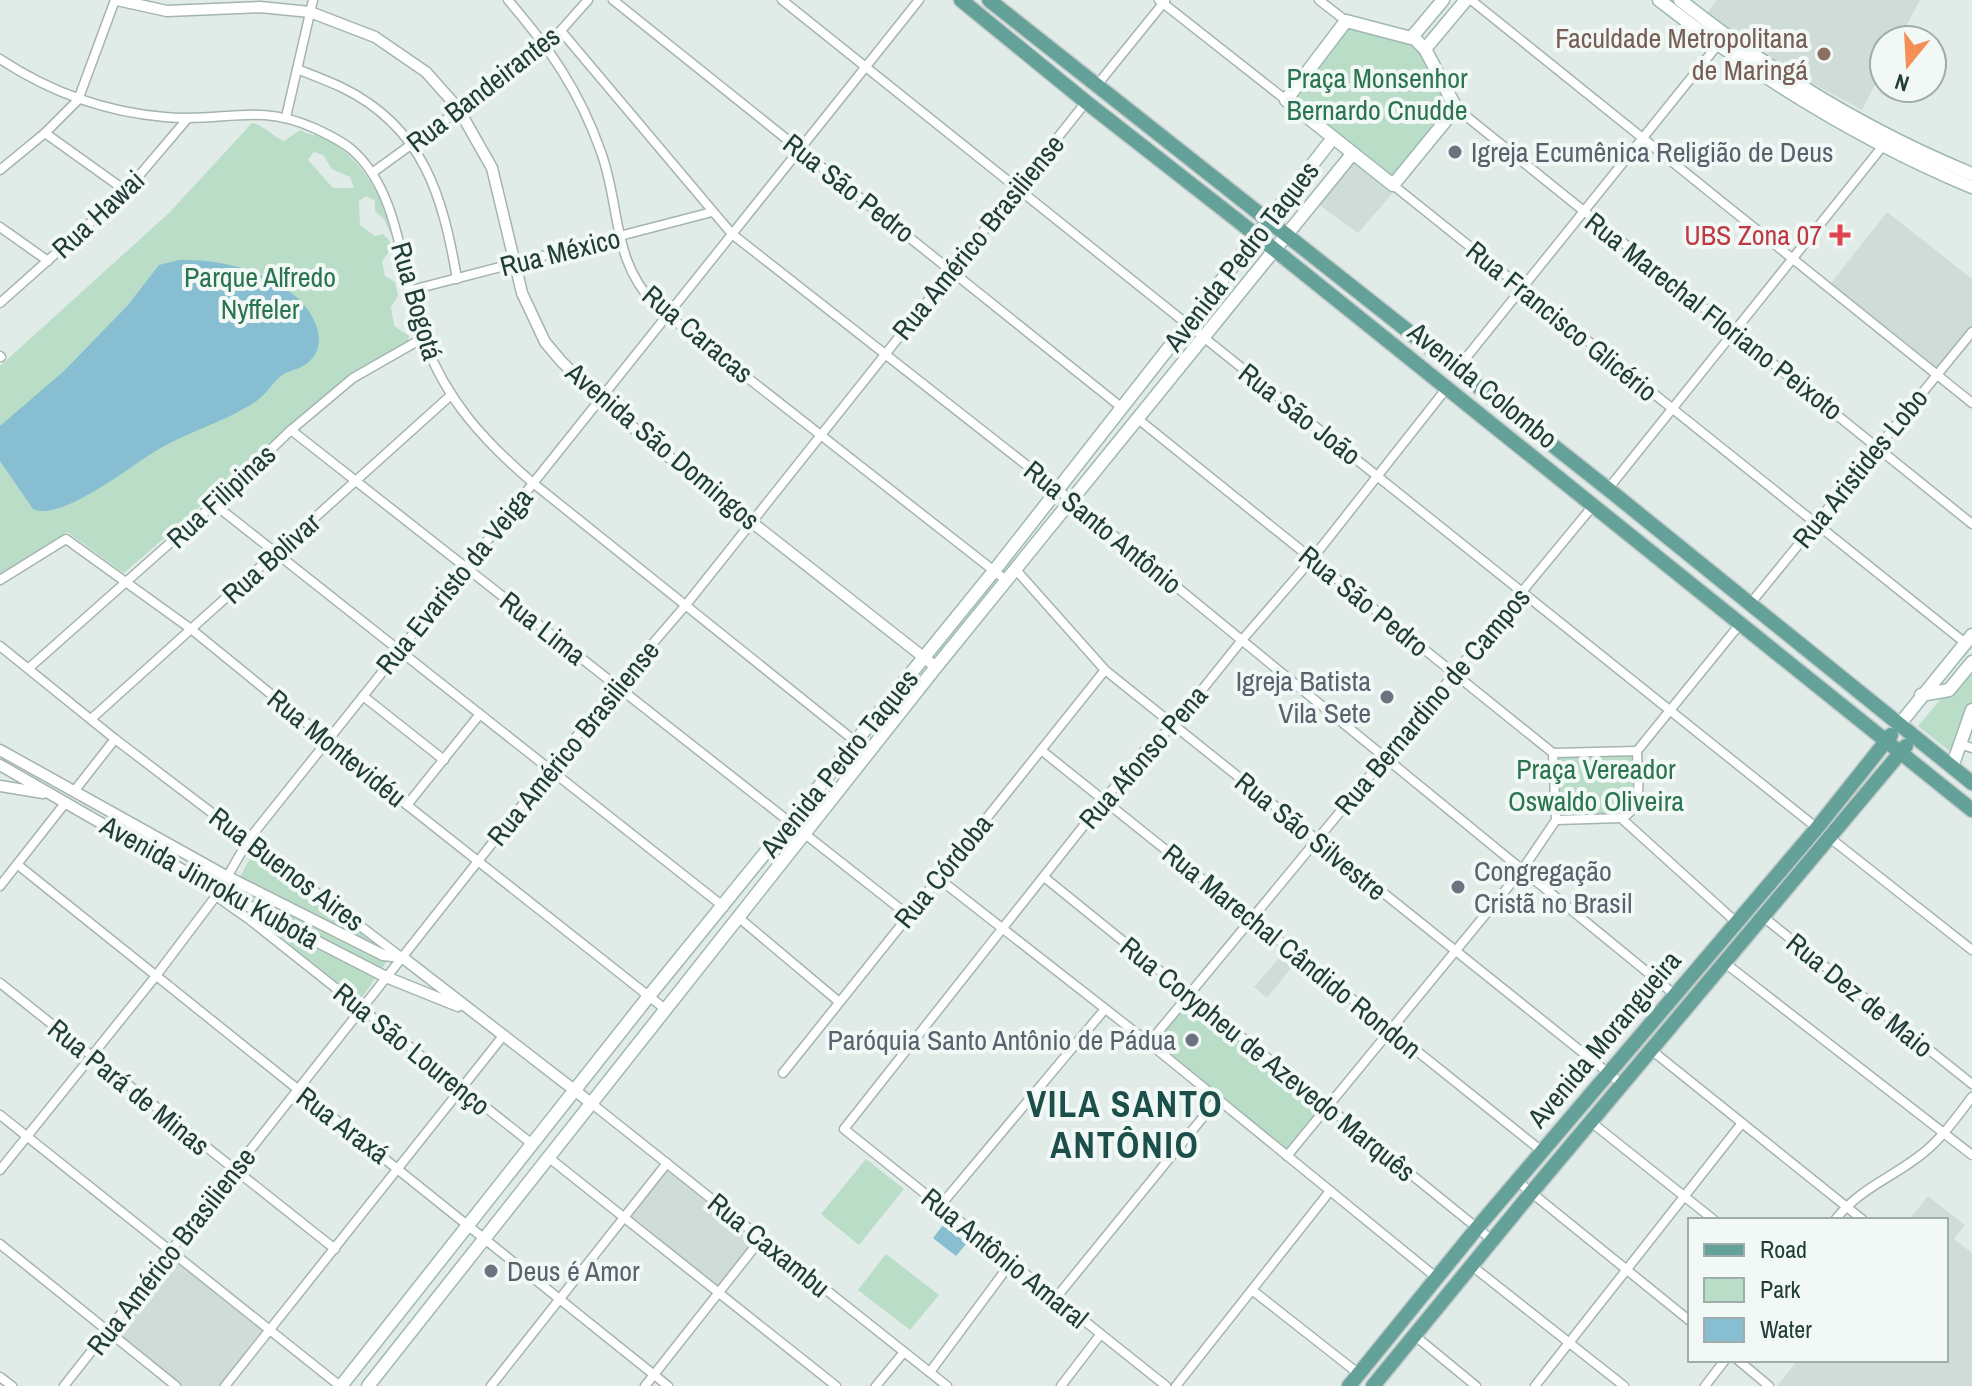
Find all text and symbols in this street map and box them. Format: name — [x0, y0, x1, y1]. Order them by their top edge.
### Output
street label: Rua Bandeirantes — [398, 17, 568, 161]
place label: Faculdade Metropolitana de Maringá — [1555, 19, 1808, 89]
north arrow — [1868, 24, 1948, 104]
marker: Faculdade Metropolitana de Maringá — [1815, 45, 1833, 63]
park label: Praça Monsenhor Bernardo Cnudde — [1286, 59, 1468, 129]
text: N — [1891, 67, 1913, 99]
street label: Rua São Pedro — [775, 125, 923, 251]
street label: Rua Américo Brasiliense — [883, 126, 1073, 348]
place label: Igreja Ecumênica Religião de Deus — [1471, 133, 1833, 171]
marker: Igreja Ecumênica Religião de Deus — [1446, 143, 1464, 161]
street label: Avenida Pedro Taques — [1154, 153, 1327, 360]
street label: Rua Hawai — [44, 161, 152, 267]
street label: Rua Marechal Floriano Peixoto — [1577, 203, 1851, 429]
place label: UBS Zona 07 — [1684, 216, 1822, 254]
street label: Rua México — [496, 219, 624, 285]
marker: UBS Zona 07 — [1829, 224, 1851, 246]
street label: Rua Francisco Glicério — [1458, 232, 1666, 410]
street label: Rua Bogotá — [382, 237, 452, 365]
park label: Parque Alfredo Nyffeler — [184, 258, 336, 328]
street label: Rua Caracas — [634, 276, 762, 392]
street label: Avenida Colombo — [1399, 312, 1566, 457]
street label: Avenida São Domingos — [557, 353, 768, 538]
street label: Rua São João — [1231, 354, 1369, 474]
street label: Rua Aristides Lobo — [1784, 380, 1936, 556]
street label: Rua Filipinas — [158, 436, 284, 556]
street label: Rua Santo Antônio — [1016, 452, 1190, 602]
street label: Rua Evaristo da Veiga — [367, 480, 541, 682]
street label: Rua Bolivar — [214, 504, 329, 612]
street label: Rua São Pedro — [1291, 537, 1437, 665]
street label: Rua Bernardino de Campos — [1326, 579, 1538, 823]
street label: Rua Lima — [492, 582, 594, 674]
street label: Rua Américo Brasiliense — [478, 632, 668, 854]
street label: Avenida Pedro Taques — [751, 661, 927, 866]
place label: Igreja Batista Vila Sete — [1236, 662, 1371, 732]
street label: Rua Afonso Pena — [1070, 677, 1216, 837]
street label: Rua Montevidéu — [260, 680, 414, 816]
marker: Igreja Batista Vila Sete — [1378, 688, 1396, 706]
park label: Praça Vereador Oswaldo Oliveira — [1508, 750, 1684, 820]
street label: Rua São Silvestre — [1227, 763, 1395, 909]
street label: Rua Buenos Aires — [202, 798, 372, 940]
street label: Avenida Jinroku Kubota — [93, 806, 326, 958]
street label: Rua Córdoba — [885, 806, 1001, 936]
street label: Rua Marechal Cândido Rondon — [1155, 835, 1429, 1067]
place label: Congregação Cristã no Brasil — [1474, 852, 1632, 922]
marker: Congregação Cristã no Brasil — [1449, 878, 1467, 896]
street label: Rua Dez de Maio — [1779, 924, 1941, 1066]
street label: Rua Corypheu de Azevedo Marquês — [1112, 928, 1424, 1190]
street label: Avenida Morangueira — [1518, 942, 1690, 1136]
street label: Rua São Lourenço — [326, 974, 498, 1124]
street label: Rua Pará de Minas — [40, 1010, 218, 1164]
place label: Paróquia Santo Antônio de Pádua — [827, 1021, 1176, 1059]
marker: Paróquia Santo Antônio de Pádua — [1183, 1031, 1201, 1049]
street label: Rua Araxá — [289, 1078, 397, 1173]
district label: VILA SANTO ANTÔNIO — [1026, 1080, 1224, 1169]
street label: Rua Américo Brasiliense — [78, 1139, 264, 1363]
street label: Rua Antônio Amaral — [914, 1179, 1096, 1337]
street label: Rua Caxambu — [700, 1184, 838, 1306]
legend — [1688, 1218, 1948, 1362]
text: Road — [1760, 1233, 1807, 1265]
place label: Deus é Amor — [507, 1252, 640, 1290]
marker: Deus é Amor — [482, 1262, 500, 1280]
text: Park — [1760, 1273, 1801, 1305]
text: Water — [1760, 1313, 1812, 1345]

